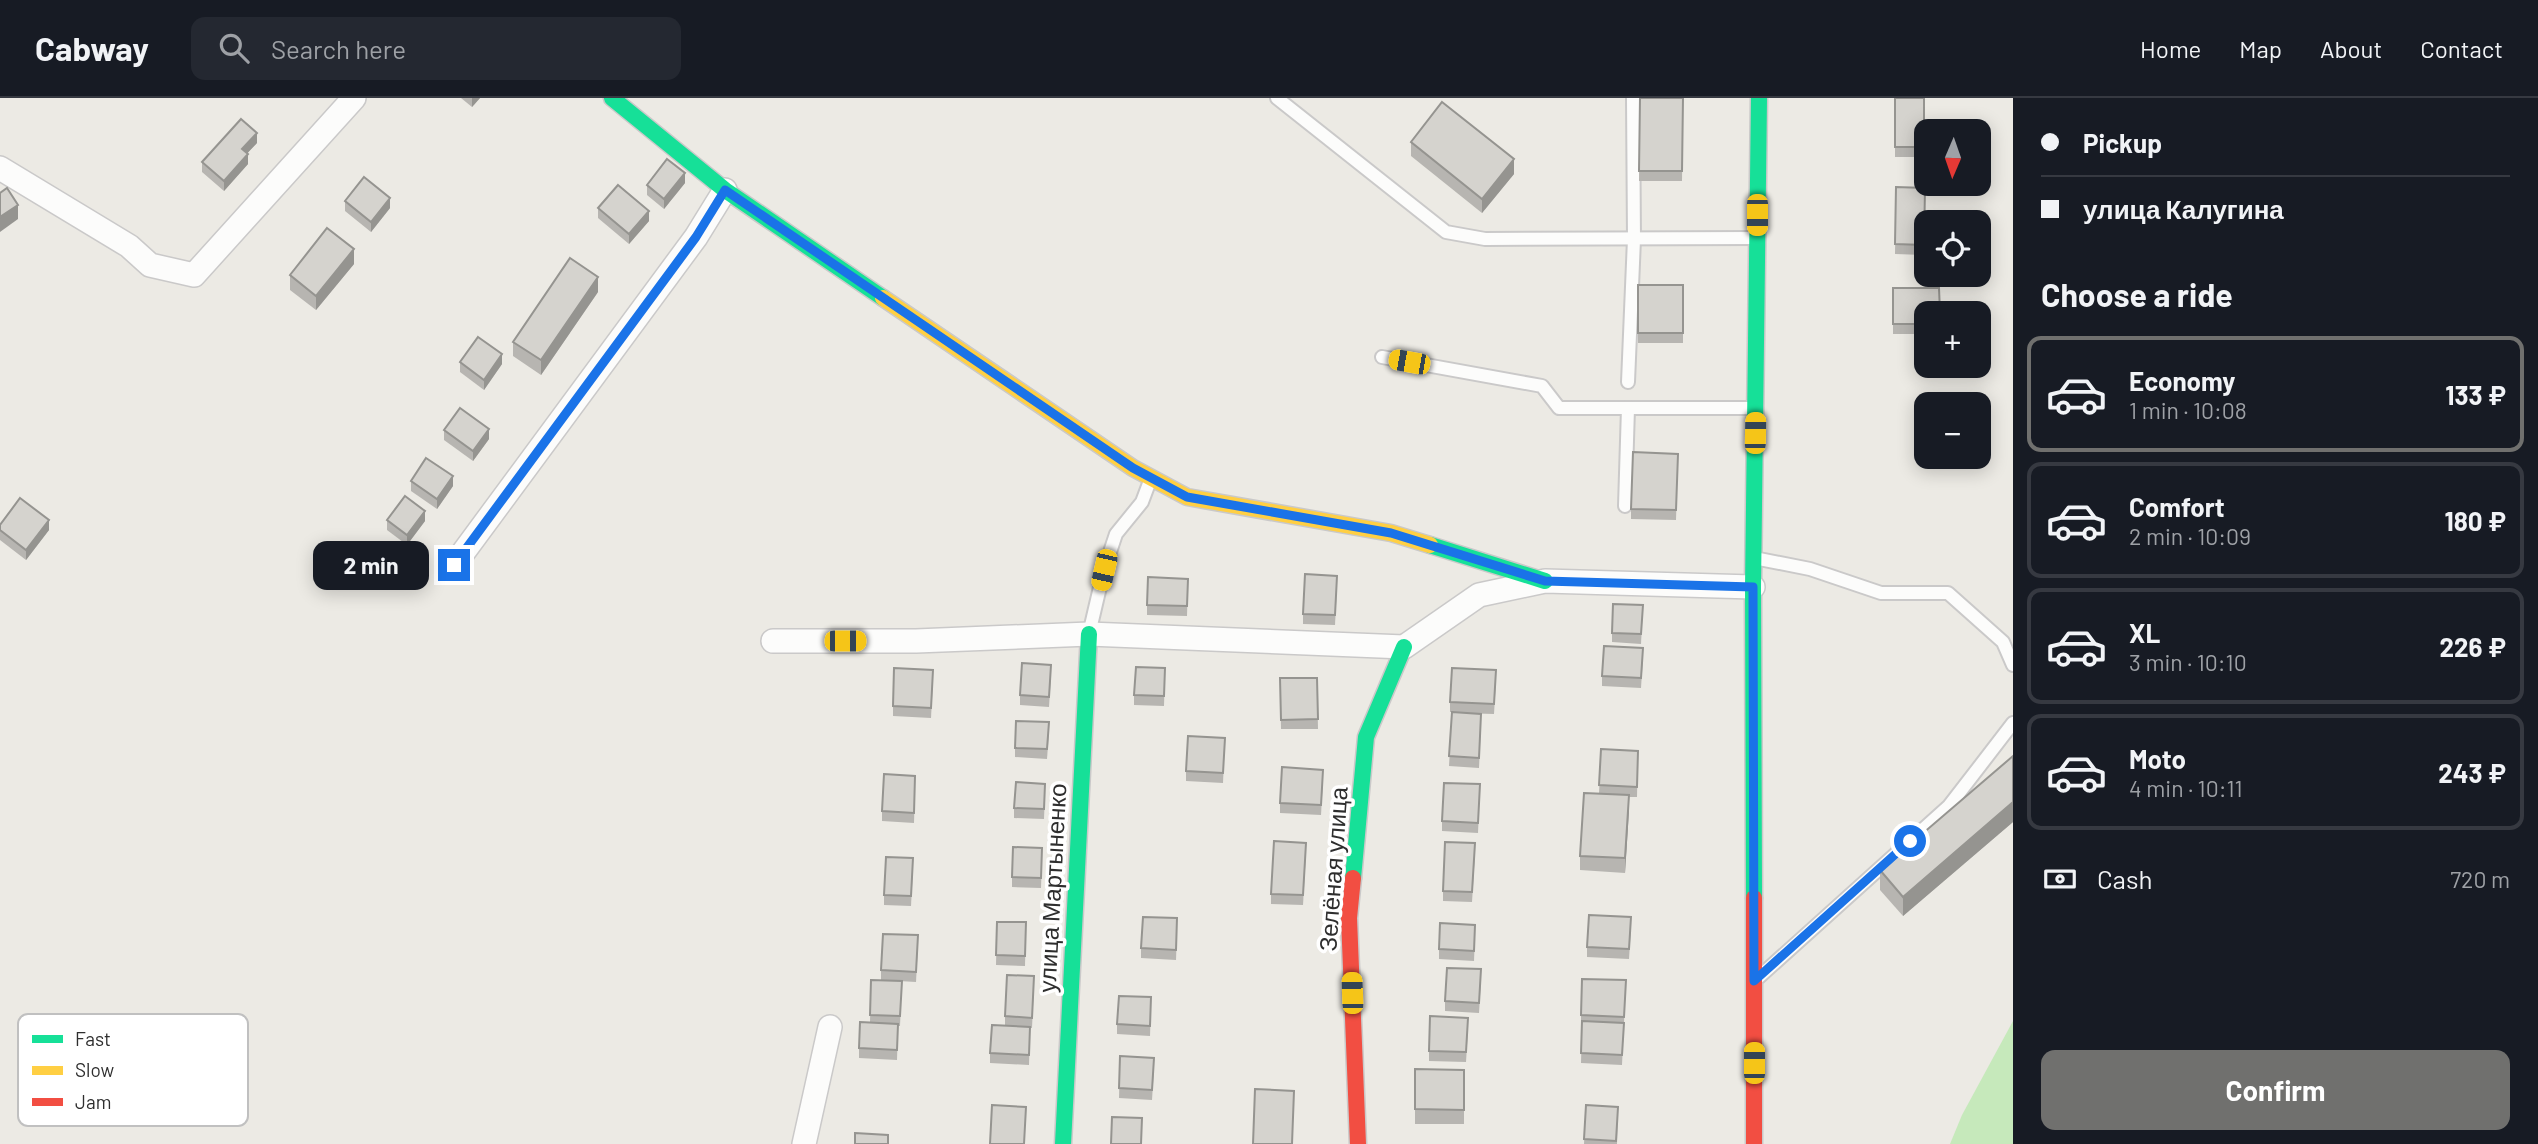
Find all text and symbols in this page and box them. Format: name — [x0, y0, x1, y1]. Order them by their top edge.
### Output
search box — [191, 17, 681, 80]
text: Cabway — [35, 28, 149, 68]
icon: search — [215, 29, 253, 67]
text: Search here — [271, 33, 406, 64]
text: Home — [2140, 34, 2201, 63]
text: Map — [2239, 34, 2282, 63]
text: About — [2320, 34, 2382, 63]
text: Contact — [2420, 34, 2503, 63]
north arrow — [1914, 119, 1992, 196]
map controls — [1914, 119, 1991, 469]
text: Pickup — [2083, 127, 2162, 158]
text: улица Калугина — [2083, 193, 2284, 224]
car — [1747, 194, 1768, 236]
button: locate — [1914, 210, 1991, 287]
text: Choose a ride — [2041, 275, 2233, 313]
button: + — [1914, 301, 1991, 378]
car — [1387, 348, 1432, 376]
icon: car — [2045, 363, 2108, 426]
text: Economy — [2129, 365, 2235, 396]
text: 133 ₽ — [2445, 379, 2506, 410]
button: − — [1914, 392, 1991, 469]
text: 1 min · 10:08 — [2129, 396, 2247, 424]
car — [1745, 412, 1766, 454]
icon: car — [2045, 489, 2108, 552]
text: Comfort — [2129, 491, 2225, 522]
text: 180 ₽ — [2444, 505, 2506, 536]
text: 2 min · 10:09 — [2129, 522, 2251, 550]
callout: 2 min — [314, 540, 430, 589]
car — [1090, 547, 1119, 593]
route end — [438, 549, 470, 581]
text: 2 min — [343, 551, 399, 579]
icon: car — [2045, 615, 2108, 678]
text: XL — [2129, 617, 2160, 648]
car — [825, 631, 867, 652]
text: 226 ₽ — [2439, 631, 2506, 662]
text: 3 min · 10:10 — [2129, 648, 2247, 676]
icon: car — [2045, 741, 2108, 804]
text: Moto — [2129, 743, 2186, 774]
text: 243 ₽ — [2438, 757, 2506, 788]
text: 4 min · 10:11 — [2129, 774, 2243, 802]
street label: улица Мартыненко — [1032, 783, 1071, 993]
street label: Зелёная улица — [1312, 785, 1353, 952]
route start — [1894, 825, 1926, 857]
icon: cash — [2041, 860, 2079, 898]
text: Cash — [2097, 863, 2152, 894]
text: 720 m — [2450, 865, 2510, 893]
car — [1341, 972, 1364, 1014]
legend — [18, 1014, 248, 1126]
text: Fast — [75, 1027, 111, 1050]
car — [1744, 1042, 1765, 1084]
button: Confirm — [2041, 1050, 2510, 1130]
text: Slow — [75, 1058, 114, 1081]
text: Jam — [75, 1090, 111, 1113]

